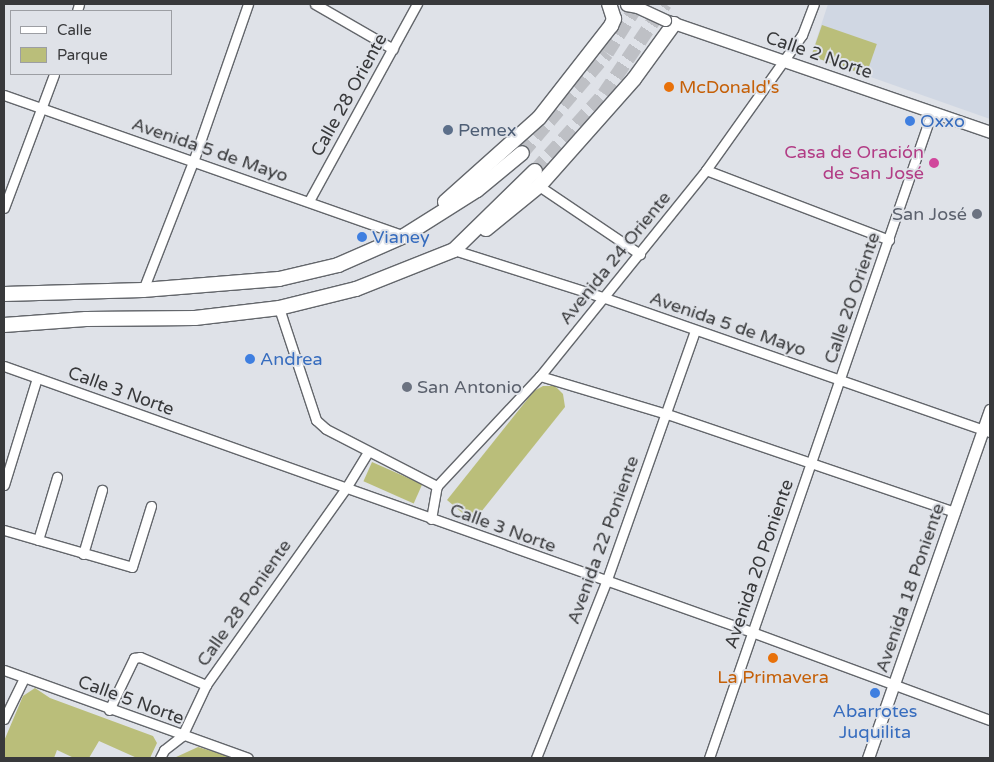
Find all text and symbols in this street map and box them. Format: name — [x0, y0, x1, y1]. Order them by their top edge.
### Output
legend — [10, 10, 172, 75]
text: Calle — [57, 21, 92, 39]
street label: Calle 2 Norte — [763, 27, 875, 83]
street label: Calle 28 Oriente — [306, 30, 392, 160]
text: Parque — [57, 46, 108, 64]
place label: McDonald's — [679, 76, 779, 98]
marker: McDonald's — [663, 81, 675, 93]
place label: Oxxo — [920, 110, 965, 132]
street label: Avenida 5 de Mayo — [129, 113, 291, 187]
marker: Oxxo — [904, 115, 916, 127]
place label: Pemex — [458, 119, 516, 141]
marker: Pemex — [442, 124, 454, 136]
place label: Casa de Oración de San José — [784, 142, 924, 184]
marker: Casa de Oración de San José — [928, 157, 940, 169]
street label: Avenida 24 Oriente — [555, 187, 675, 329]
place label: San José — [892, 203, 967, 225]
marker: San José — [971, 208, 983, 220]
place label: Vianey — [372, 226, 430, 248]
street label: Calle 20 Oriente — [819, 230, 885, 366]
marker: Vianey — [356, 231, 368, 243]
street label: Avenida 5 de Mayo — [647, 287, 809, 361]
place label: Andrea — [260, 348, 323, 370]
marker: Andrea — [244, 353, 256, 365]
street label: Calle 3 Norte — [65, 362, 177, 420]
place label: San Antonio — [417, 376, 522, 398]
marker: San Antonio — [401, 381, 413, 393]
street label: Avenida 22 Poniente — [563, 453, 643, 627]
street label: Avenida 20 Poniente — [720, 477, 798, 651]
street label: Calle 3 Norte — [447, 499, 559, 557]
street label: Avenida 18 Poniente — [871, 501, 949, 675]
street label: Calle 28 Poniente — [192, 535, 296, 671]
marker: La Primavera — [767, 652, 779, 664]
place label: La Primavera — [717, 666, 829, 688]
street label: Calle 5 Norte — [75, 671, 187, 729]
marker: Abarrotes Juquilita — [869, 687, 881, 699]
place label: Abarrotes Juquilita — [833, 701, 917, 744]

